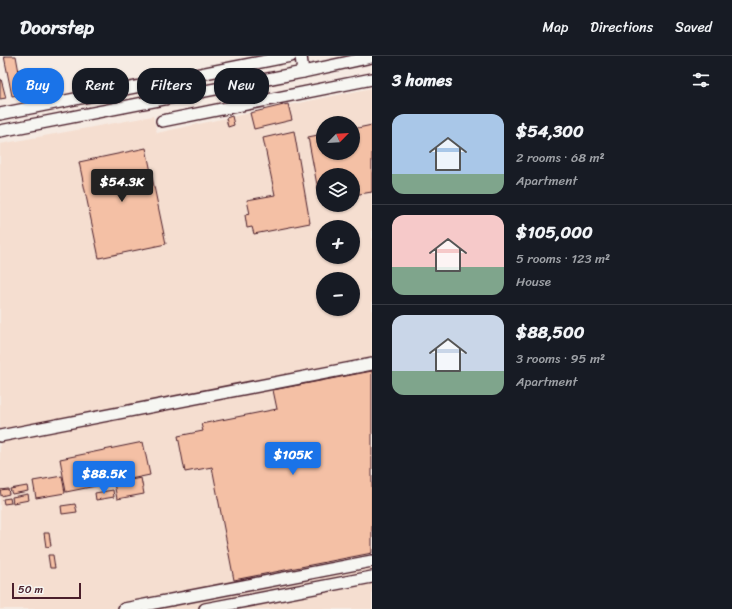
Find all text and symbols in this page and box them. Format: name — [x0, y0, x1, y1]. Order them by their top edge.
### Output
text: Doorstep — [20, 11, 94, 44]
text: Map — [542, 15, 568, 40]
text: Directions — [590, 15, 653, 40]
text: Saved — [675, 15, 712, 40]
text: 3 homes — [392, 65, 452, 95]
chip: Buy — [12, 68, 64, 104]
chip: Rent — [72, 68, 129, 104]
chip: Filters — [137, 68, 206, 104]
chip: New — [214, 68, 269, 104]
icon: filters — [690, 69, 712, 91]
north arrow — [316, 116, 360, 160]
map controls — [316, 116, 360, 316]
text: $54,300 — [516, 116, 584, 146]
icon: home — [424, 130, 472, 178]
text: 2 rooms · 68 m² — [516, 146, 605, 169]
button: layers — [316, 168, 360, 212]
pin: $54.3K — [89, 169, 155, 203]
text: Apartment — [516, 169, 577, 192]
text: $54.3K — [100, 170, 144, 193]
text: $105,000 — [516, 217, 593, 247]
button: + — [316, 220, 360, 264]
icon: home — [424, 231, 472, 279]
text: 5 rooms · 123 m² — [516, 247, 610, 270]
text: House — [516, 270, 551, 293]
button: − — [316, 272, 360, 316]
text: $88,500 — [516, 317, 584, 347]
icon: home — [424, 331, 472, 379]
text: 3 rooms · 95 m² — [516, 347, 605, 370]
text: Apartment — [516, 370, 577, 393]
pin: $105K — [265, 442, 321, 476]
text: $105K — [274, 443, 312, 466]
pin: $88.5K — [71, 461, 137, 495]
text: $88.5K — [82, 462, 126, 485]
text: 50 m — [18, 580, 43, 599]
scale bar — [12, 581, 81, 600]

